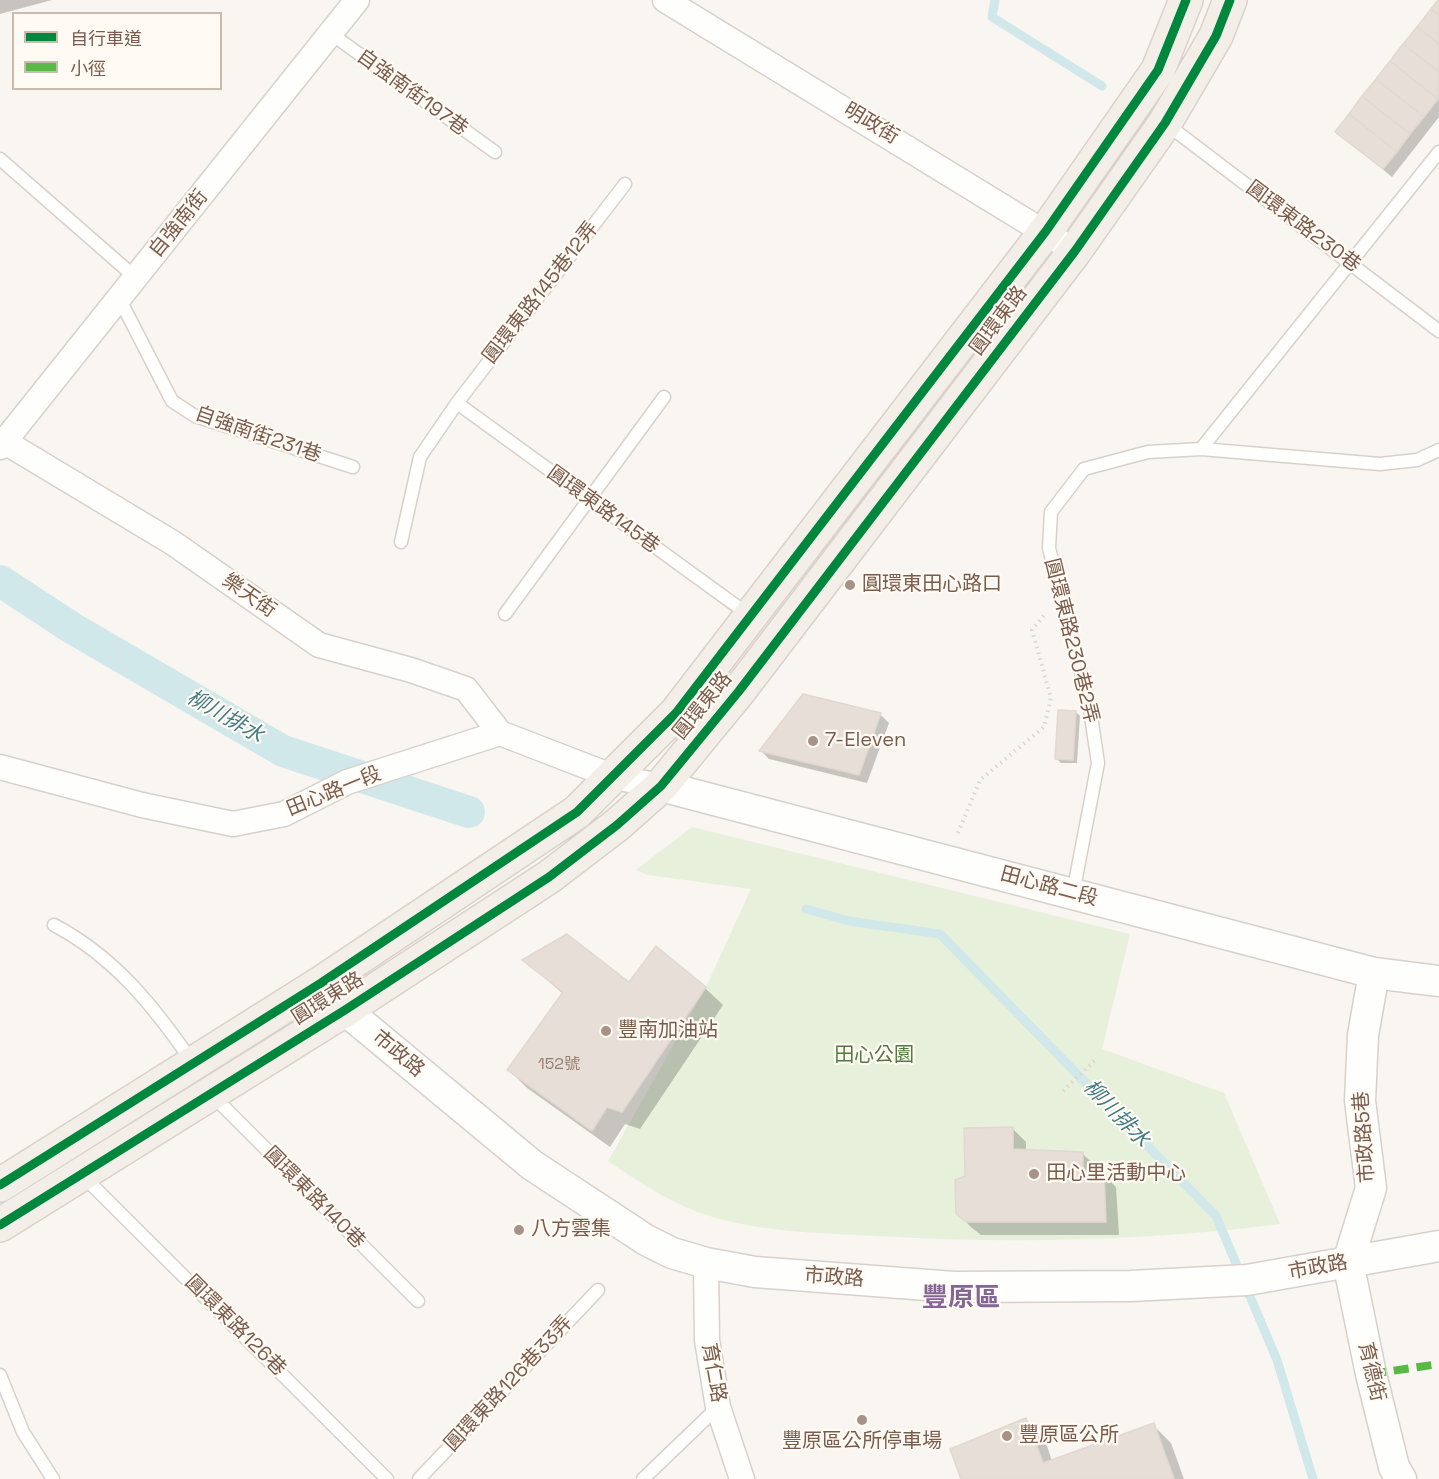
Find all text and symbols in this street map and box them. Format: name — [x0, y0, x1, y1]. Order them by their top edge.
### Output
legend — [12, 12, 222, 90]
text: 自行車道 — [70, 27, 142, 50]
street label: 自強南街197巷 — [352, 45, 472, 141]
text: 小徑 — [70, 57, 106, 80]
street label: 明政街 — [839, 98, 903, 150]
street label: 圓環東路230巷 — [1241, 176, 1365, 278]
street label: 自強南街 — [145, 185, 213, 263]
street label: 圓環東路145巷12弄 — [478, 217, 604, 369]
street label: 圓環東路 — [965, 282, 1033, 360]
street label: 自強南街231巷 — [192, 402, 324, 468]
street label: 圓環東路145巷 — [542, 461, 664, 559]
street label: 圓環東路230巷2弄 — [1039, 556, 1103, 726]
street label: 樂天街 — [218, 569, 280, 623]
place label: 圓環東田心路口 — [862, 573, 1002, 597]
marker: 圓環東田心路口 — [843, 578, 857, 592]
street label: 圓環東路 — [669, 667, 737, 745]
water label: 柳川排水 — [182, 685, 268, 749]
place label: 7-Eleven — [825, 729, 906, 753]
marker: 7-Eleven — [806, 734, 820, 748]
street label: 田心路一段 — [283, 762, 385, 822]
street label: 田心路二段 — [998, 862, 1100, 912]
street label: 圓環東路 — [288, 968, 368, 1030]
place label: 豐南加油站 — [618, 1019, 718, 1043]
marker: 豐南加油站 — [599, 1024, 613, 1038]
street label: 市政路 — [367, 1026, 429, 1082]
park label: 田心公園 — [834, 1044, 914, 1068]
house number: 152號 — [538, 1055, 580, 1075]
water label: 柳川排水 — [1078, 1075, 1154, 1153]
street label: 市政路5巷 — [1350, 1090, 1380, 1184]
street label: 圓環東路140巷 — [258, 1142, 370, 1254]
place label: 田心里活動中心 — [1046, 1162, 1186, 1186]
marker: 田心里活動中心 — [1027, 1167, 1041, 1181]
place label: 八方雲集 — [531, 1218, 611, 1242]
marker: 八方雲集 — [512, 1223, 526, 1237]
street label: 市政路 — [1286, 1251, 1350, 1285]
street label: 市政路 — [803, 1264, 865, 1292]
street label: 圓環東路126巷 — [180, 1271, 290, 1381]
district label: 豐原區 — [922, 1283, 1000, 1315]
street label: 圓環東路126巷33弄 — [440, 1311, 578, 1457]
street label: 育德街 — [1353, 1340, 1389, 1404]
street label: 育仁路 — [696, 1341, 730, 1405]
marker: 豐原區公所停車場 — [855, 1413, 869, 1427]
place label: 豐原區公所 — [1019, 1424, 1119, 1448]
marker: 豐原區公所 — [1000, 1429, 1014, 1443]
place label: 豐原區公所停車場 — [782, 1430, 942, 1454]

